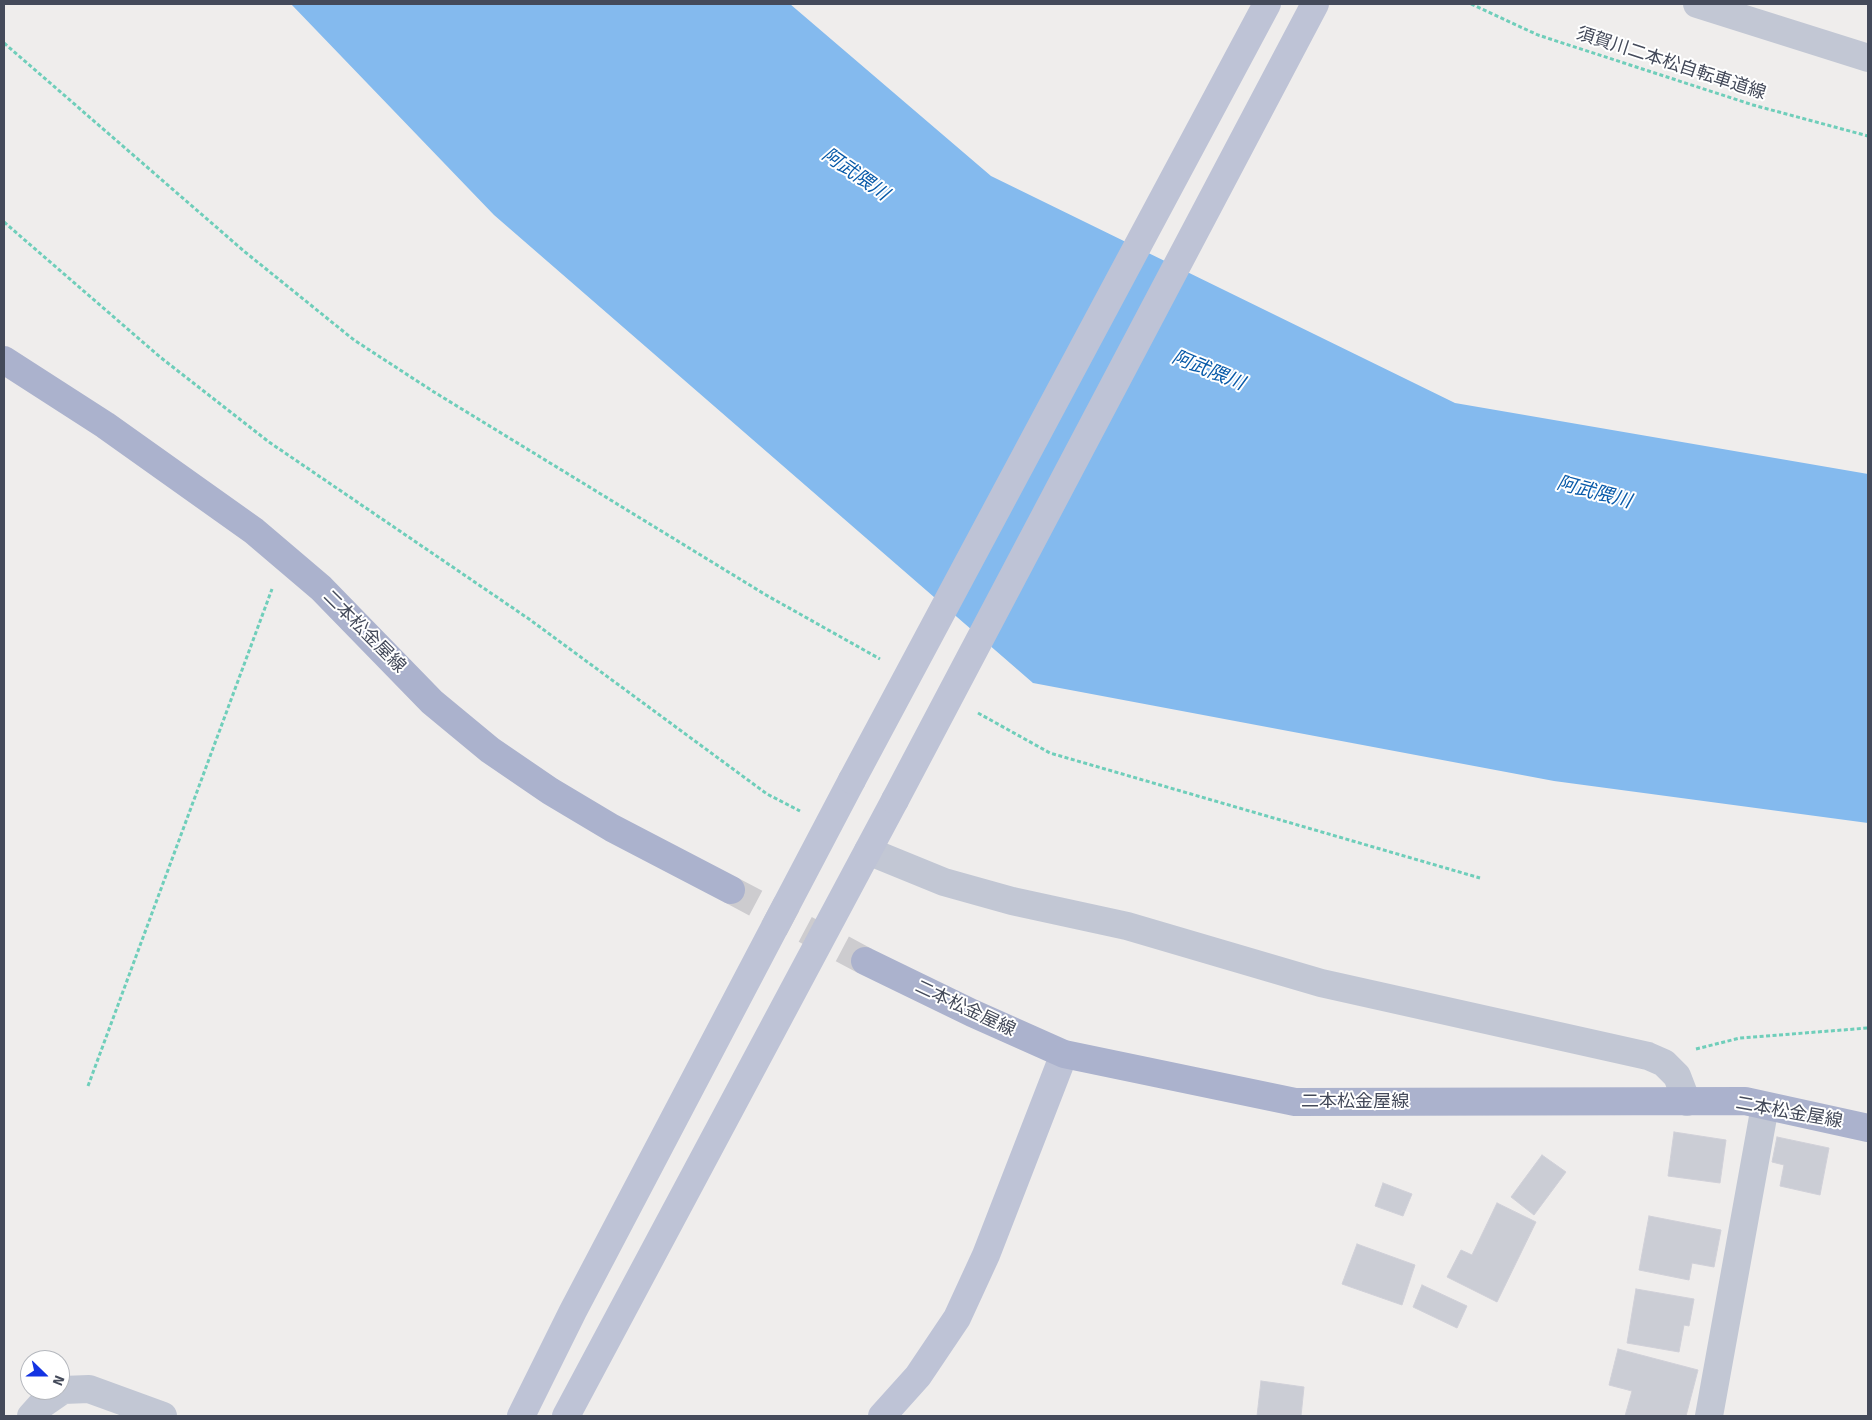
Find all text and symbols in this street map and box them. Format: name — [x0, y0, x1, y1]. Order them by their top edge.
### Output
street label: 須賀川二本松自転車道線 — [1574, 23, 1768, 105]
water label: 阿武隈川 — [817, 144, 893, 206]
water label: 阿武隈川 — [1168, 346, 1248, 396]
water label: 阿武隈川 — [1554, 472, 1634, 514]
street label: 二本松金屋線 — [318, 586, 410, 678]
street label: 二本松金屋線 — [911, 976, 1019, 1042]
street label: 二本松金屋線 — [1301, 1091, 1409, 1113]
street label: 二本松金屋線 — [1734, 1093, 1844, 1133]
north arrow — [20, 1350, 70, 1400]
text: N — [49, 1373, 68, 1388]

